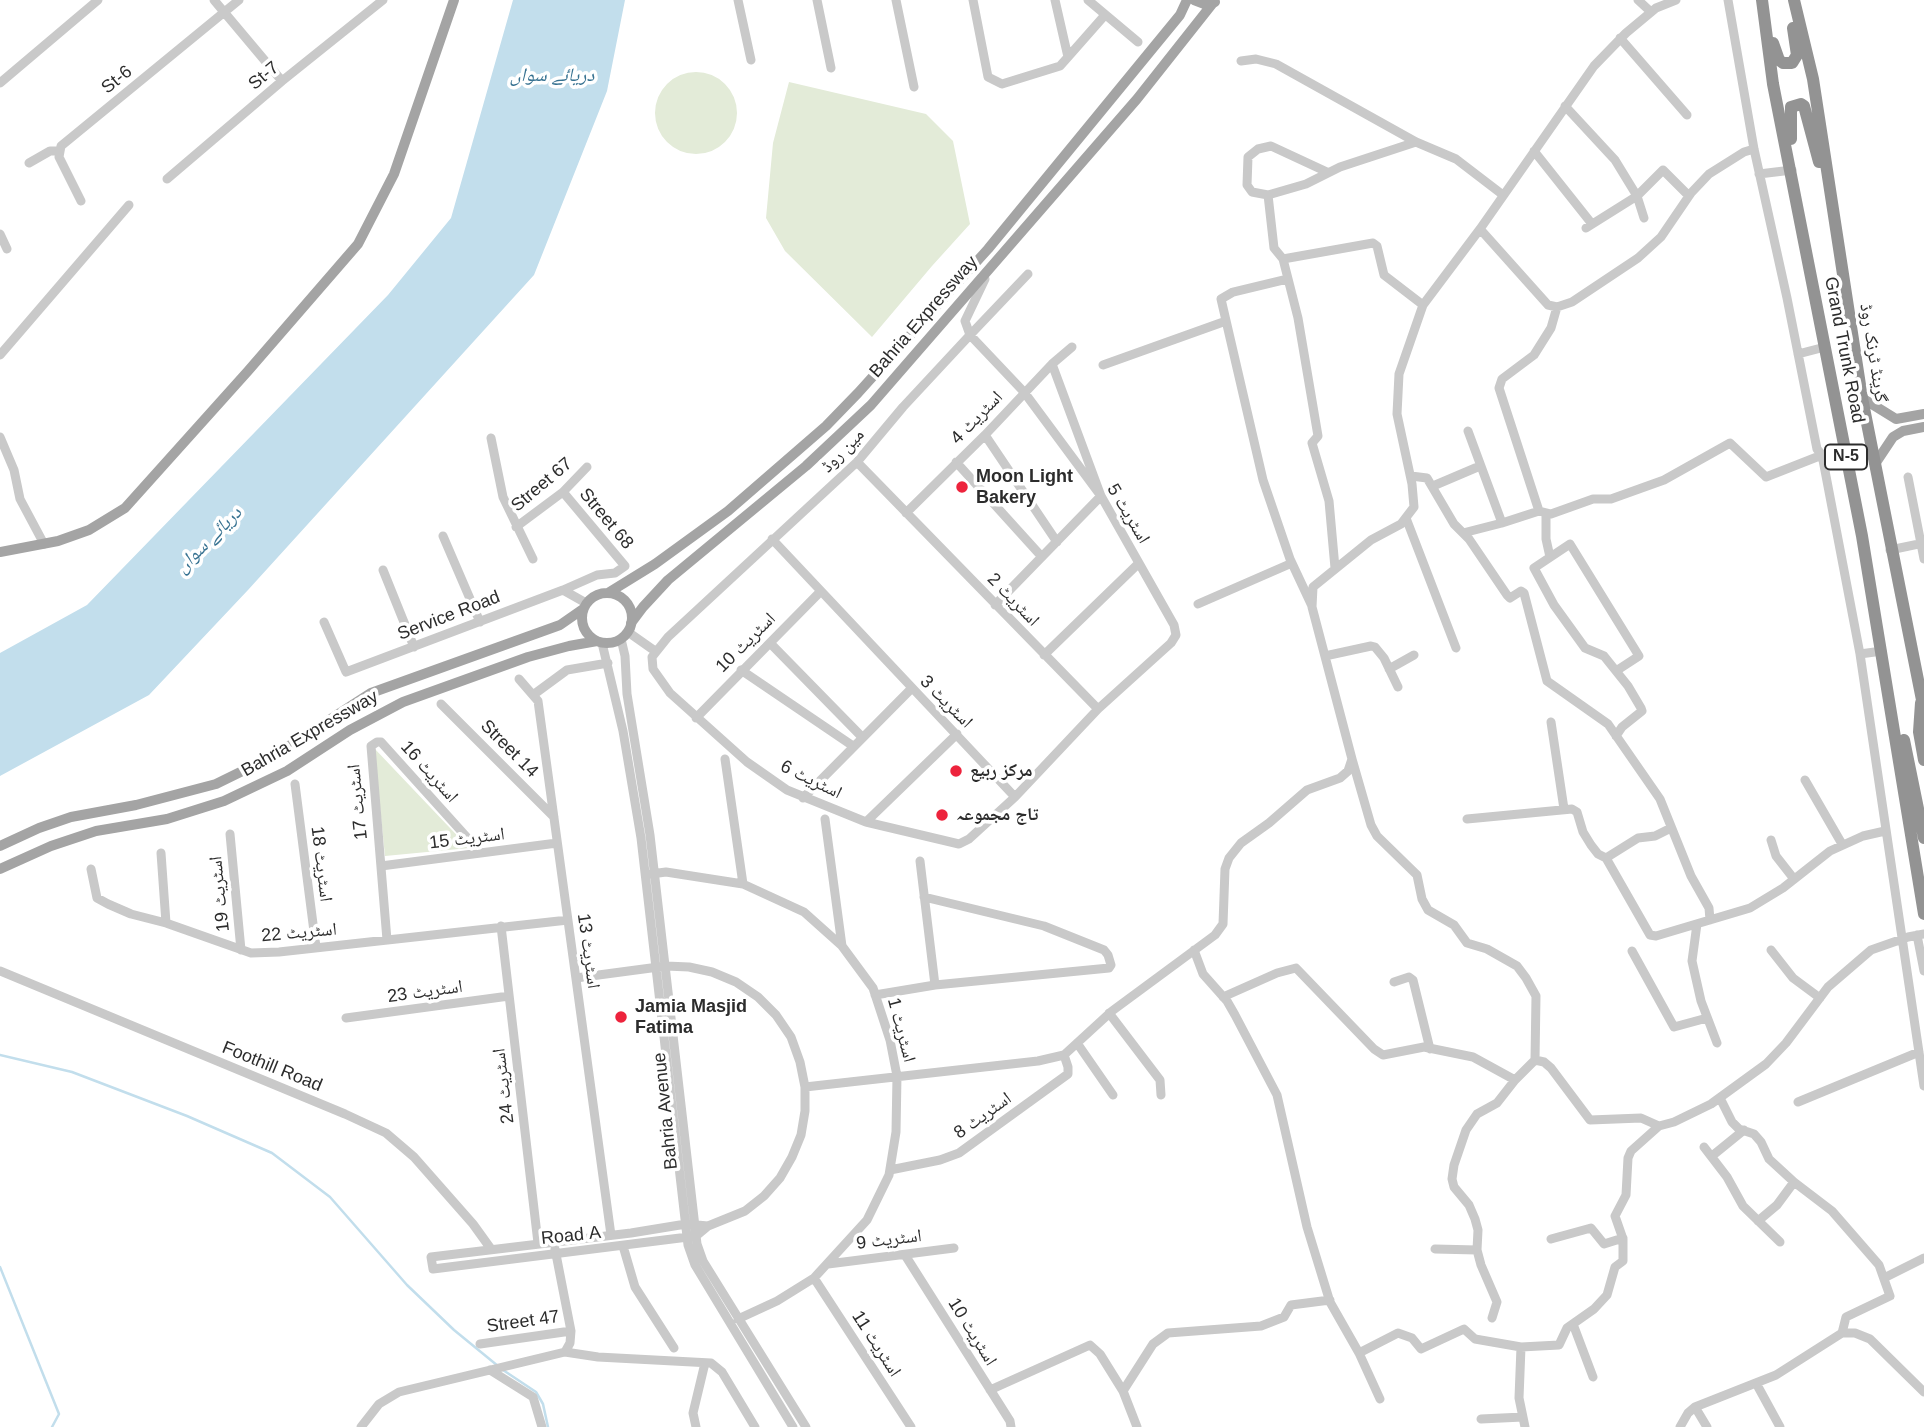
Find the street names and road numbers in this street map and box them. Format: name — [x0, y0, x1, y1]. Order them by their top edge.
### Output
street label: St-7 — [244, 57, 284, 95]
street label: St-6 — [97, 61, 137, 99]
street label: Bahria Expressway — [865, 252, 983, 382]
street label: Grand Trunk Road — [1819, 275, 1869, 425]
street label: گرینڈ ٹرنک روڈ — [1855, 302, 1891, 404]
street label: اسٹریٹ 4 — [946, 387, 1008, 449]
street label: مین روڈ — [817, 424, 869, 478]
road number: N-5 — [1825, 445, 1867, 470]
street label: Street 67 — [507, 453, 577, 517]
street label: اسٹریٹ 5 — [1102, 480, 1154, 548]
street label: Street 68 — [574, 484, 638, 554]
street label: اسٹریٹ 2 — [982, 569, 1044, 631]
street label: Service Road — [395, 587, 503, 645]
street label: اسٹریٹ 10 — [712, 609, 780, 677]
street label: اسٹریٹ 3 — [915, 671, 977, 733]
street label: Bahria Expressway — [238, 686, 382, 782]
street label: Street 14 — [476, 716, 542, 782]
street label: اسٹریٹ 16 — [396, 737, 462, 807]
street label: اسٹریٹ 6 — [777, 756, 845, 804]
street label: اسٹریٹ 17 — [343, 763, 373, 841]
street label: اسٹریٹ 15 — [428, 824, 506, 854]
street label: اسٹریٹ 18 — [306, 825, 336, 903]
street label: اسٹریٹ 19 — [205, 855, 235, 933]
street label: اسٹریٹ 13 — [572, 912, 604, 990]
street label: اسٹریٹ 22 — [260, 919, 338, 947]
street label: اسٹریٹ 23 — [386, 976, 464, 1008]
street label: اسٹریٹ 1 — [882, 995, 920, 1065]
street label: Foothill Road — [219, 1037, 325, 1097]
street label: اسٹریٹ 24 — [489, 1047, 519, 1125]
street label: Bahria Avenue — [649, 1051, 683, 1171]
street label: اسٹریٹ 8 — [950, 1088, 1016, 1144]
street label: Road A — [540, 1222, 602, 1250]
street label: اسٹریٹ 9 — [855, 1225, 923, 1255]
street label: اسٹریٹ 10 — [943, 1294, 1001, 1370]
street label: Street 47 — [485, 1306, 561, 1338]
street label: اسٹریٹ 11 — [847, 1307, 905, 1381]

